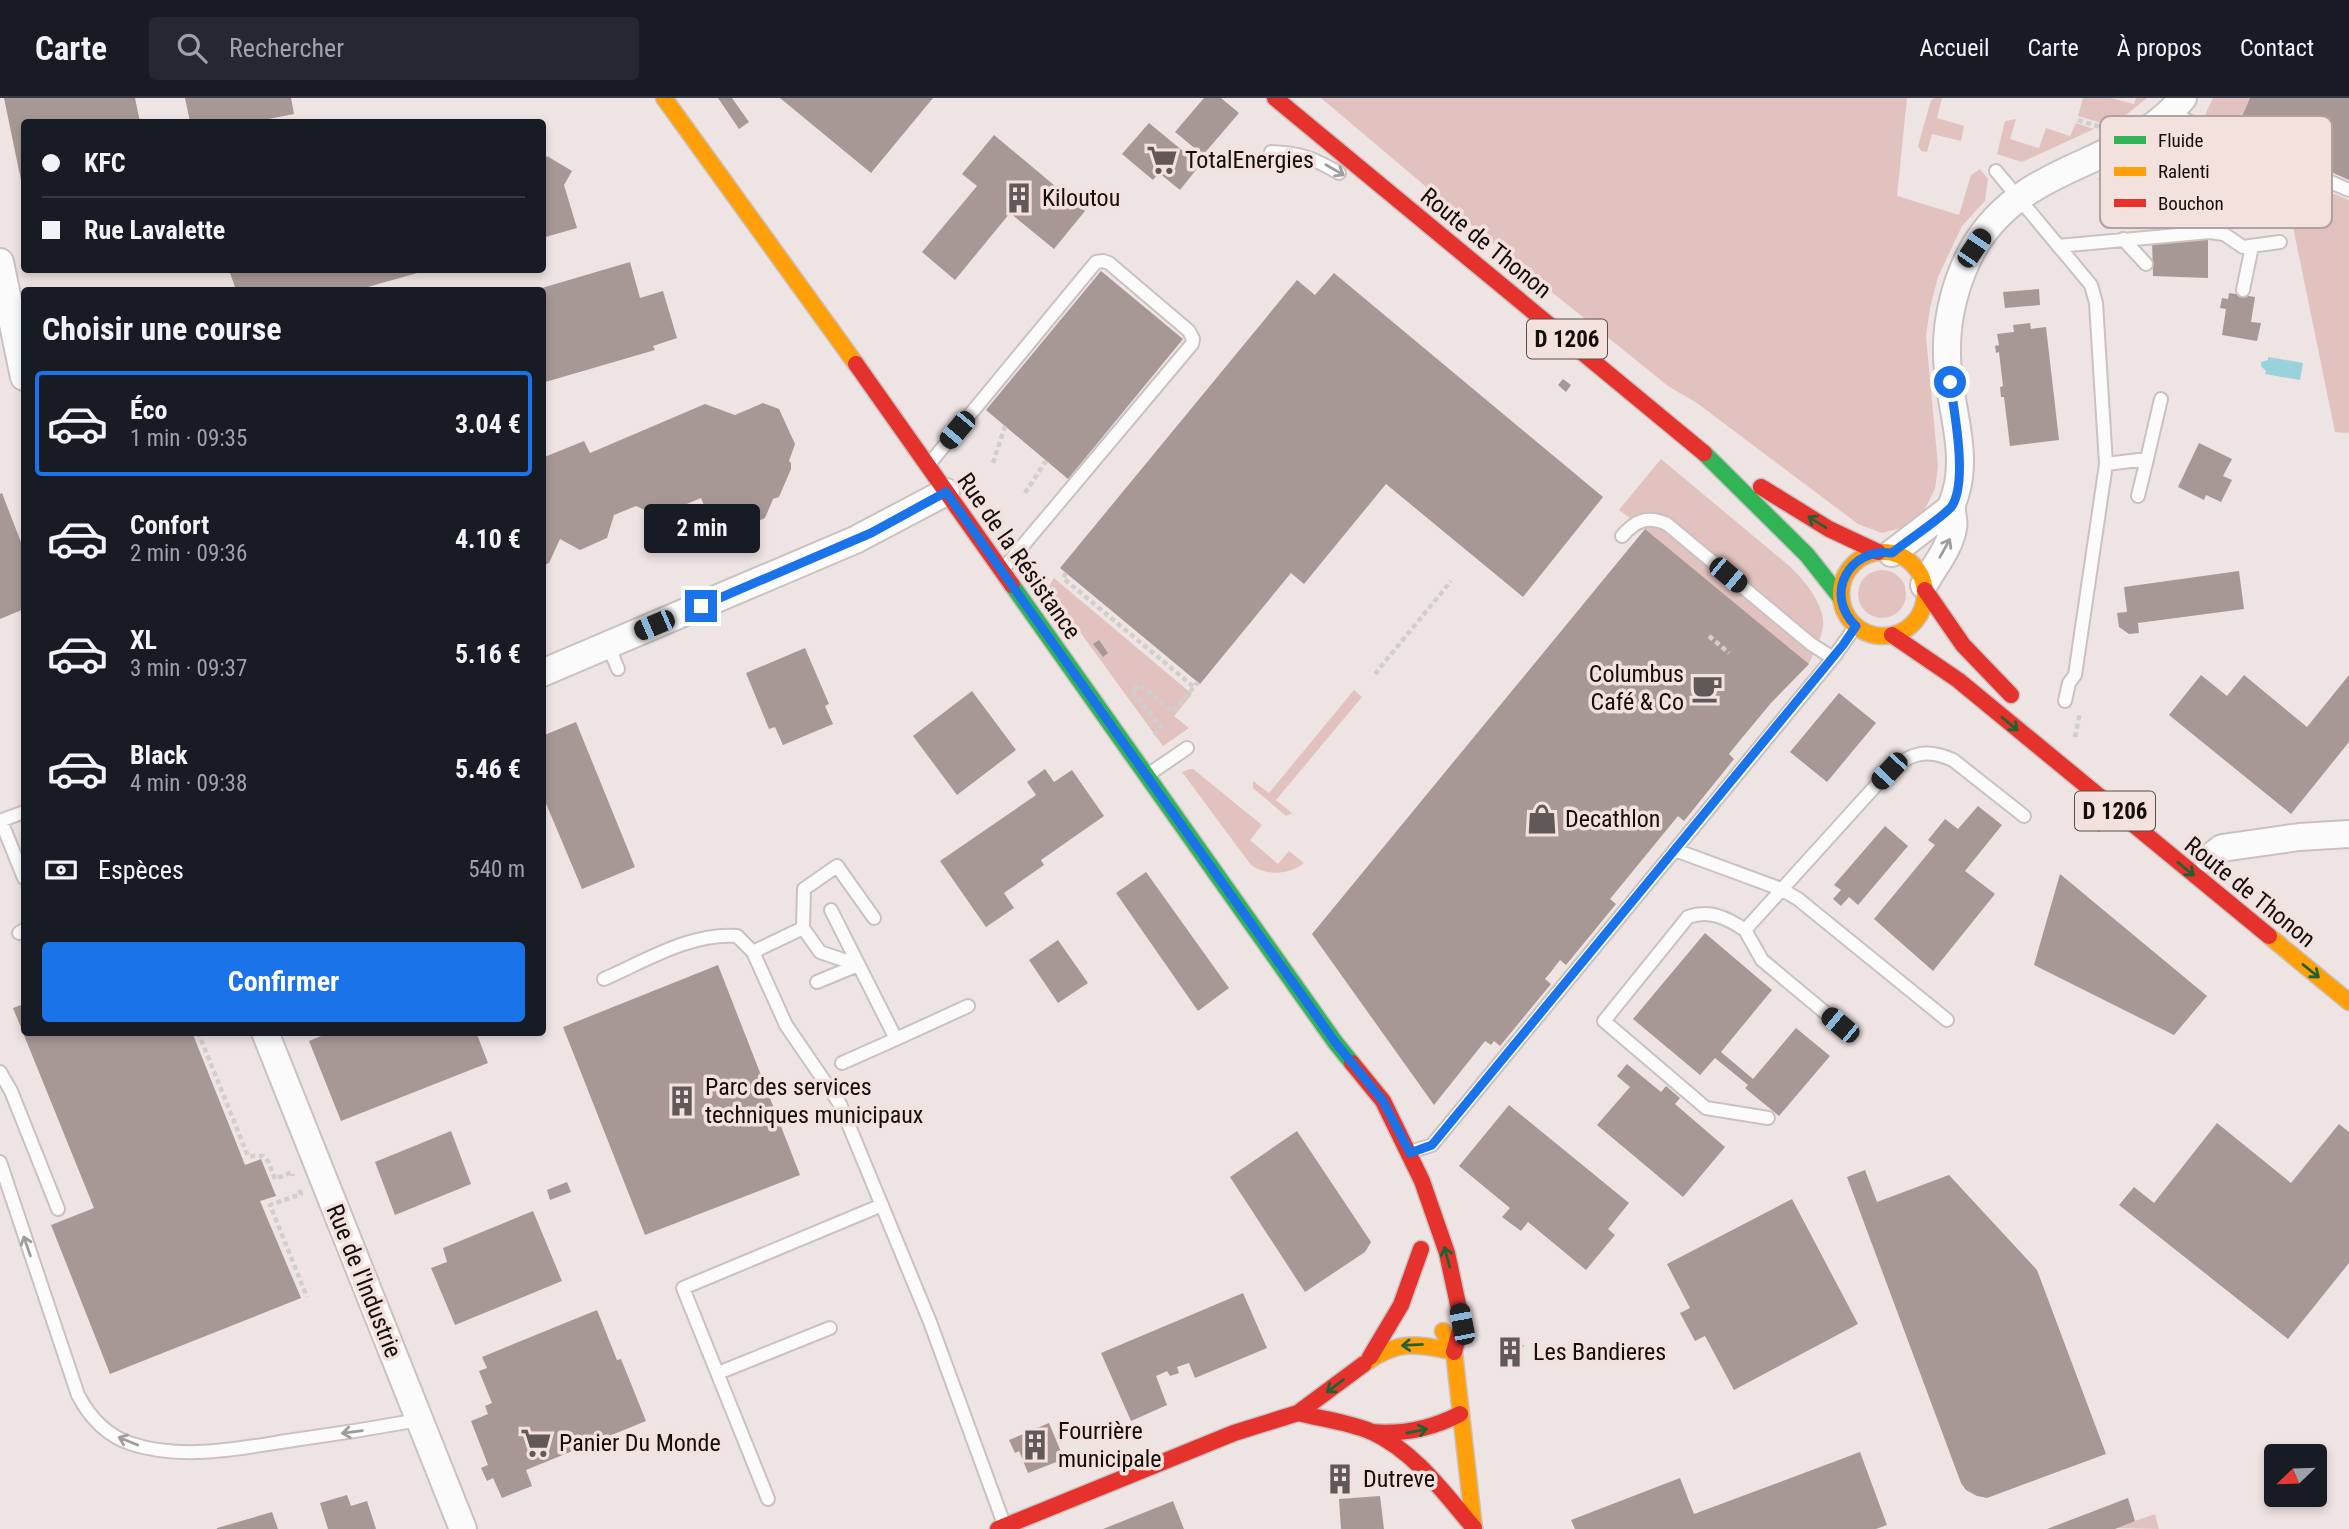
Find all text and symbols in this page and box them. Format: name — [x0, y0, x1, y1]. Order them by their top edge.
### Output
search box — [149, 17, 639, 80]
text: Carte — [35, 29, 107, 68]
icon: search — [173, 29, 211, 67]
text: Rechercher — [229, 33, 344, 63]
text: Accueil — [1920, 34, 1989, 62]
text: Carte — [2027, 34, 2079, 62]
text: À propos — [2117, 34, 2202, 62]
text: Contact — [2240, 34, 2314, 62]
legend — [2100, 116, 2332, 228]
text: Fluide — [2158, 129, 2203, 152]
supermarket icon: TotalEnergies — [1145, 143, 1179, 177]
place label: TotalEnergies — [1185, 146, 1314, 174]
text: KFC — [84, 148, 126, 178]
text: Ralenti — [2158, 160, 2210, 183]
one-way arrow — [1324, 164, 1344, 178]
building icon: Kiloutou — [1002, 181, 1036, 215]
street label: Route de Thonon — [1415, 182, 1557, 304]
place label: Kiloutou — [1042, 184, 1120, 212]
text: Bouchon — [2158, 192, 2224, 215]
text: Rue Lavalette — [84, 215, 225, 245]
car — [1954, 225, 1995, 271]
text: Choisir une course — [42, 310, 282, 348]
road number: D 1206 — [1527, 320, 1607, 358]
route start — [1934, 366, 1966, 398]
icon: car — [46, 392, 109, 455]
text: Éco — [130, 395, 167, 425]
car — [936, 407, 979, 453]
text: 3.04 € — [455, 409, 521, 439]
text: 1 min · 09:35 — [130, 425, 247, 452]
street label: Rue de la Résistance — [951, 468, 1087, 644]
callout: 2 min — [643, 504, 759, 554]
icon: car — [46, 507, 109, 570]
text: Confort — [130, 510, 209, 540]
text: 2 min — [676, 515, 728, 542]
one-way arrow — [1808, 515, 1828, 529]
text: 4.10 € — [455, 524, 521, 554]
one-way arrow — [1938, 538, 1952, 558]
text: 2 min · 09:36 — [130, 540, 247, 567]
car — [1706, 553, 1751, 597]
route end — [685, 590, 717, 622]
car — [631, 607, 678, 643]
icon: car — [46, 622, 109, 685]
text: XL — [130, 625, 157, 655]
text: 5.16 € — [455, 639, 521, 669]
text: 3 min · 09:37 — [130, 655, 247, 682]
place label: Columbus Café & Co — [1589, 660, 1684, 716]
cafe icon: Columbus Café & Co — [1690, 671, 1724, 705]
one-way arrow — [2001, 716, 2019, 732]
icon: car — [46, 737, 109, 800]
text: Black — [130, 740, 188, 770]
car — [1867, 748, 1912, 794]
text: 5.46 € — [455, 754, 521, 784]
text: 4 min · 09:38 — [130, 770, 247, 797]
road number: D 1206 — [2075, 792, 2155, 831]
shop icon: Decathlon — [1525, 802, 1559, 836]
place label: Decathlon — [1565, 805, 1660, 833]
street label: Route de Thonon — [2179, 831, 2321, 953]
icon: cash — [42, 851, 80, 889]
text: Espèces — [98, 855, 184, 885]
text: 540 m — [468, 856, 525, 883]
one-way arrow — [2176, 861, 2194, 877]
button: Confirmer — [42, 942, 525, 1022]
one-way arrow — [2301, 964, 2320, 979]
car — [1818, 1003, 1863, 1047]
place label: Parc des services techniques municipaux — [705, 1073, 923, 1129]
building icon: Parc des services techniques municipaux — [665, 1084, 699, 1118]
street label: Rue de l'Industrie — [321, 1200, 407, 1362]
one-way arrow — [20, 1235, 33, 1257]
one-way arrow — [1440, 1246, 1453, 1268]
car — [1448, 1301, 1477, 1347]
building icon: Les Bandieres — [1493, 1335, 1527, 1369]
place label: Les Bandieres — [1533, 1338, 1666, 1366]
one-way arrow — [1400, 1339, 1423, 1352]
one-way arrow — [1326, 1378, 1344, 1393]
place label: Fourrière municipale — [1058, 1417, 1162, 1473]
one-way arrow — [1405, 1423, 1428, 1437]
one-way arrow — [341, 1425, 364, 1438]
supermarket icon: Panier Du Monde — [519, 1426, 553, 1460]
building icon: Fourrière municipale — [1018, 1428, 1052, 1462]
place label: Panier Du Monde — [559, 1429, 721, 1457]
one-way arrow — [117, 1434, 139, 1447]
north arrow — [2264, 1444, 2328, 1507]
map controls — [2264, 1444, 2327, 1507]
building icon: Dutreve — [1323, 1462, 1357, 1496]
place label: Dutreve — [1363, 1465, 1435, 1493]

